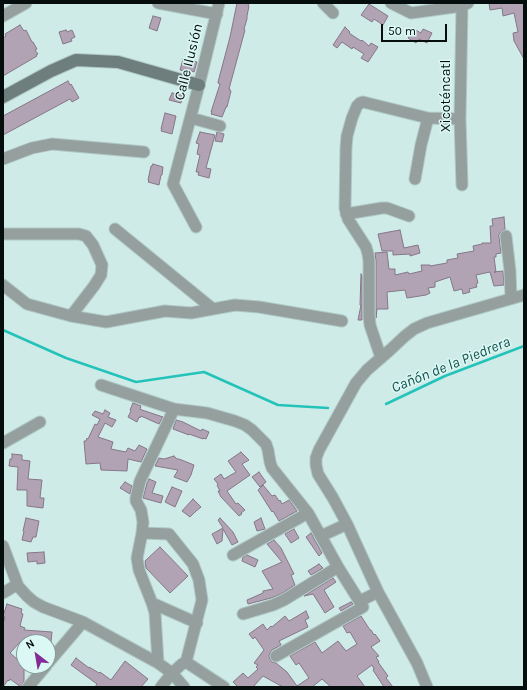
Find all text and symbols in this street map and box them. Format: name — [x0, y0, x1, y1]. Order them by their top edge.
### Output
scale bar — [383, 16, 449, 42]
street label: Calle Ilusión — [171, 22, 207, 102]
text: 50 m — [388, 24, 416, 38]
street label: Xicoténcatl — [438, 59, 454, 133]
water label: Cañón de la Piedrera — [389, 333, 513, 397]
north arrow — [16, 634, 56, 674]
text: N — [23, 637, 37, 652]

